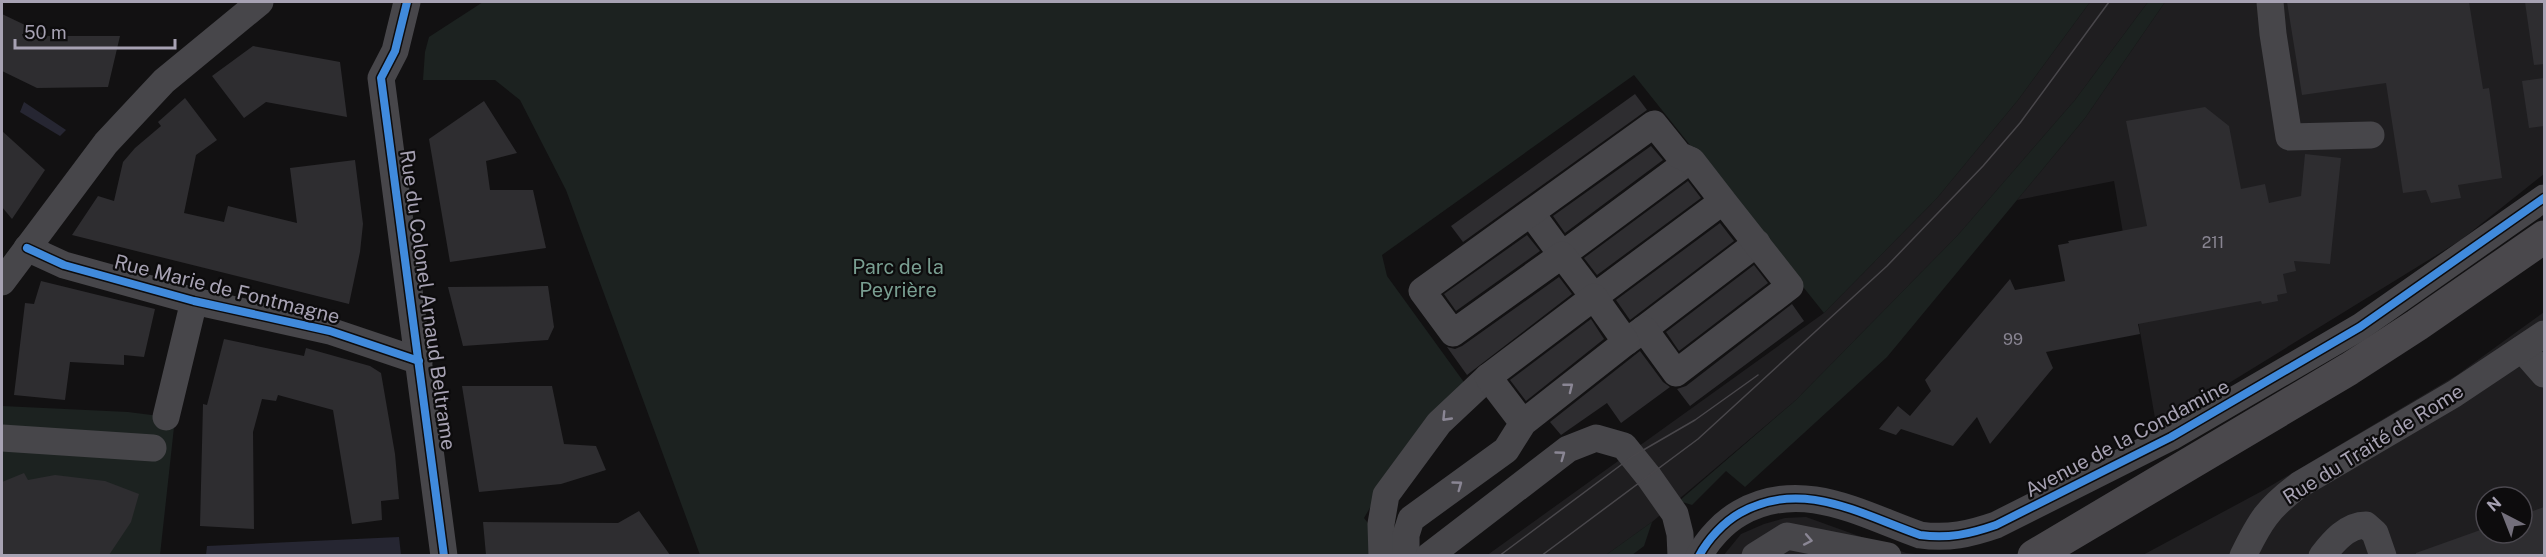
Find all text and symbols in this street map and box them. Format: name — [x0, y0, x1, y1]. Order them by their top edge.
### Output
scale bar — [15, 12, 176, 50]
text: 50 m — [24, 22, 67, 43]
street label: Rue du Colonel Arnaud Beltrame — [395, 148, 461, 452]
house number: 211 — [2202, 233, 2224, 252]
street label: Rue Marie de Fontmagne — [112, 249, 342, 329]
park label: Parc de la Peyrière — [852, 255, 944, 302]
house number: 99 — [2003, 330, 2023, 349]
street label: Avenue de la Condamine — [2021, 374, 2233, 502]
street label: Rue du Traité de Rome — [2278, 379, 2468, 509]
one-way arrow — [1562, 383, 1573, 394]
one-way arrow — [1442, 409, 1453, 420]
one-way arrow — [1555, 451, 1566, 462]
one-way arrow — [1452, 481, 1463, 492]
north arrow — [2474, 485, 2534, 545]
text: N — [2483, 493, 2505, 515]
one-way arrow — [1803, 533, 1813, 546]

